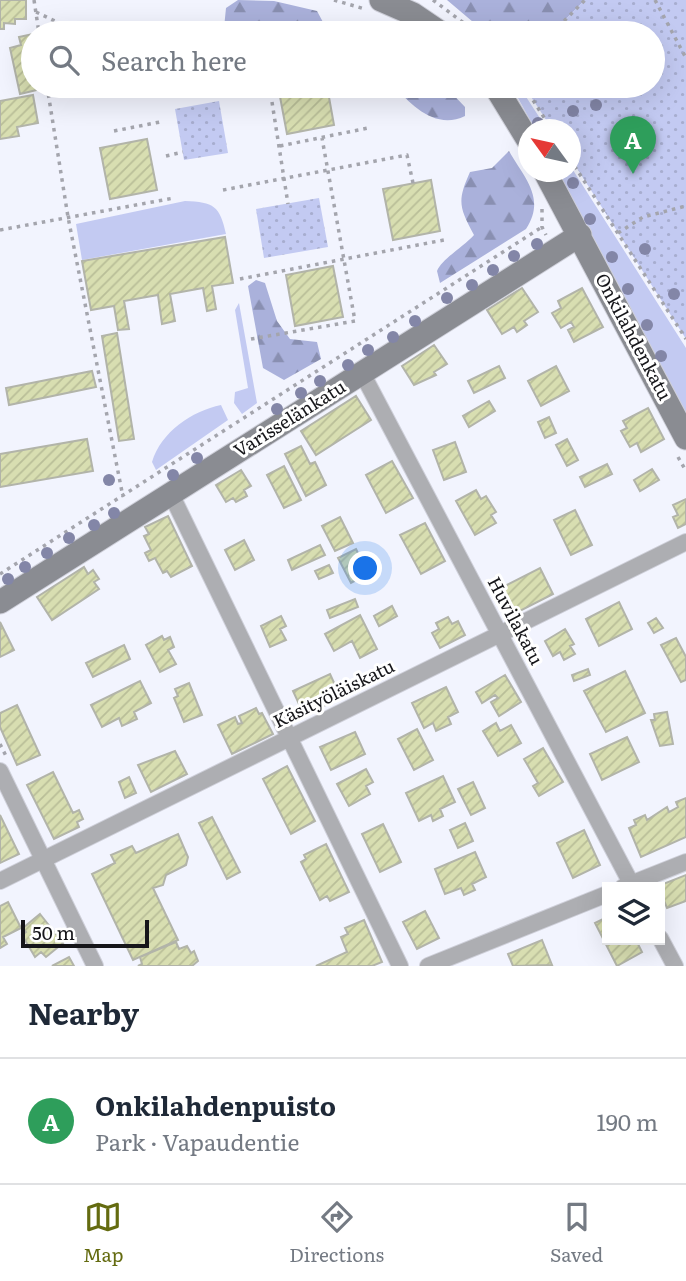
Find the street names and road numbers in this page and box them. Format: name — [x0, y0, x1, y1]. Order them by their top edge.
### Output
street label: Onkilahdenkatu — [589, 268, 679, 405]
street label: Varisselänkatu — [228, 372, 350, 463]
street label: Huvilakatu — [482, 571, 551, 669]
street label: Käsityöläiskatu — [268, 652, 399, 734]

